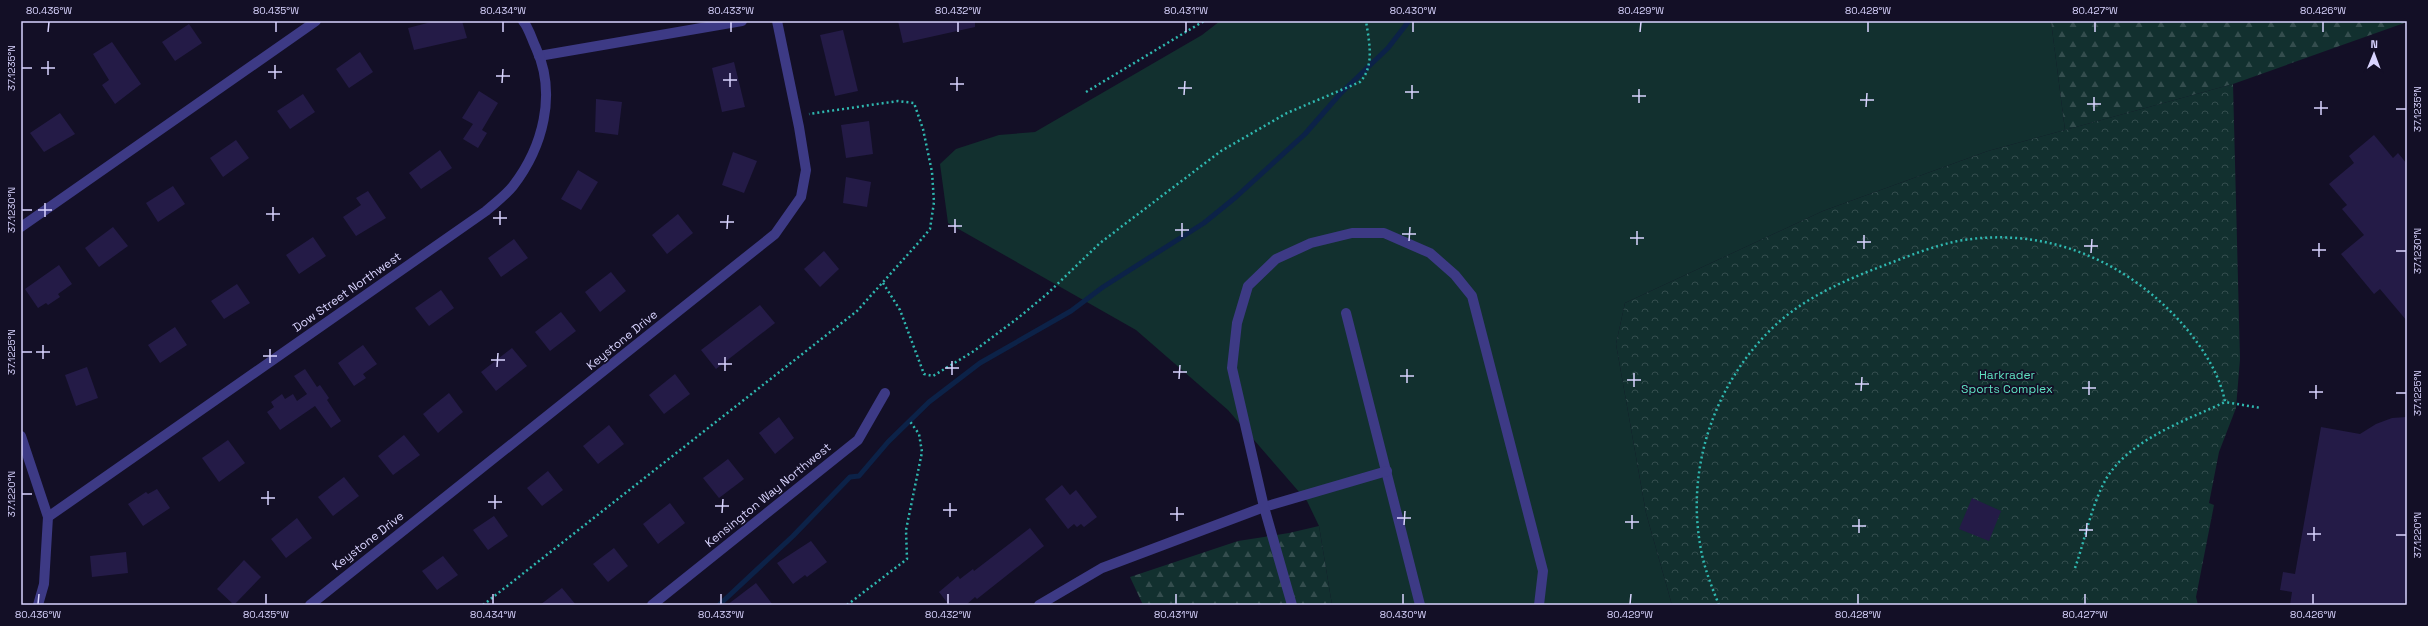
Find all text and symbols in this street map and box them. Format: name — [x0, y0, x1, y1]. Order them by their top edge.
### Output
text: 80.436°W — [26, 4, 72, 17]
text: 80.435°W — [253, 4, 299, 17]
text: 80.434°W — [480, 4, 526, 17]
text: 80.433°W — [708, 4, 754, 17]
text: 80.432°W — [935, 4, 981, 17]
text: 80.431°W — [1164, 4, 1208, 17]
text: 80.430°W — [1390, 4, 1436, 17]
text: 80.429°W — [1618, 4, 1664, 17]
text: 80.428°W — [1845, 4, 1891, 17]
text: 80.427°W — [2072, 4, 2118, 17]
text: 80.426°W — [2300, 4, 2346, 17]
north arrow — [2354, 34, 2394, 74]
text: N — [2370, 37, 2378, 51]
text: 37.1235°N — [5, 45, 18, 91]
text: 37.1235°N — [2411, 86, 2424, 132]
text: 37.1230°N — [5, 187, 18, 233]
text: 37.1230°N — [2411, 228, 2424, 274]
street label: Dow Street Northwest — [290, 249, 404, 335]
street label: Keystone Drive — [583, 306, 661, 374]
text: 37.1225°N — [5, 329, 18, 375]
park label: Harkrader Sports Complex — [1961, 367, 2053, 397]
text: 37.1225°N — [2411, 370, 2424, 416]
street label: Kensington Way Northwest — [702, 439, 834, 551]
text: 37.1220°N — [5, 471, 18, 517]
street label: Keystone Drive — [329, 508, 407, 574]
text: 37.1220°N — [2411, 512, 2424, 558]
text: 80.436°W — [15, 608, 61, 621]
text: 80.435°W — [243, 608, 289, 621]
text: 80.434°W — [470, 608, 516, 621]
text: 80.433°W — [698, 608, 744, 621]
text: 80.432°W — [925, 608, 971, 621]
text: 80.431°W — [1154, 608, 1198, 621]
text: 80.430°W — [1380, 608, 1426, 621]
text: 80.429°W — [1607, 608, 1653, 621]
text: 80.428°W — [1835, 608, 1881, 621]
text: 80.427°W — [2062, 608, 2108, 621]
text: 80.426°W — [2290, 608, 2336, 621]

